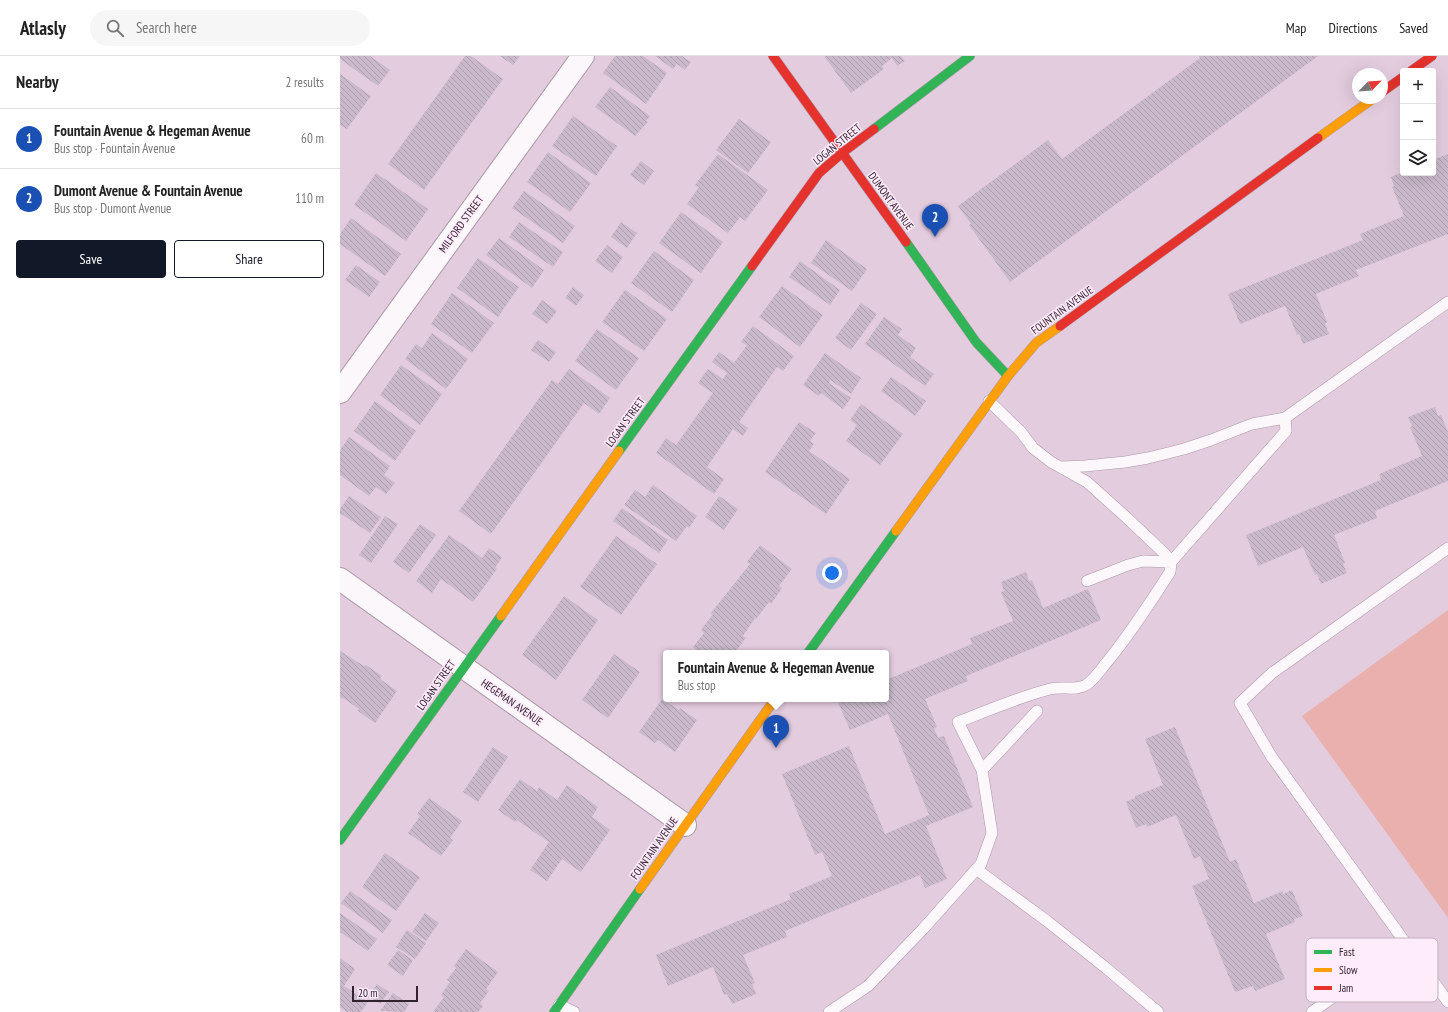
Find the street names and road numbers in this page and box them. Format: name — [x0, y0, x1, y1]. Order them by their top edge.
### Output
street label: LOGAN STREET — [810, 120, 864, 168]
street label: DUMONT AVENUE — [865, 169, 917, 233]
street label: MILFORD STREET — [436, 193, 487, 255]
street label: FOUNTAIN AVENUE — [1028, 283, 1096, 337]
street label: LOGAN STREET — [602, 394, 648, 450]
street label: LOGAN STREET — [414, 657, 458, 713]
street label: HEGEMAN AVENUE — [479, 676, 546, 729]
street label: FOUNTAIN AVENUE — [627, 814, 681, 882]

